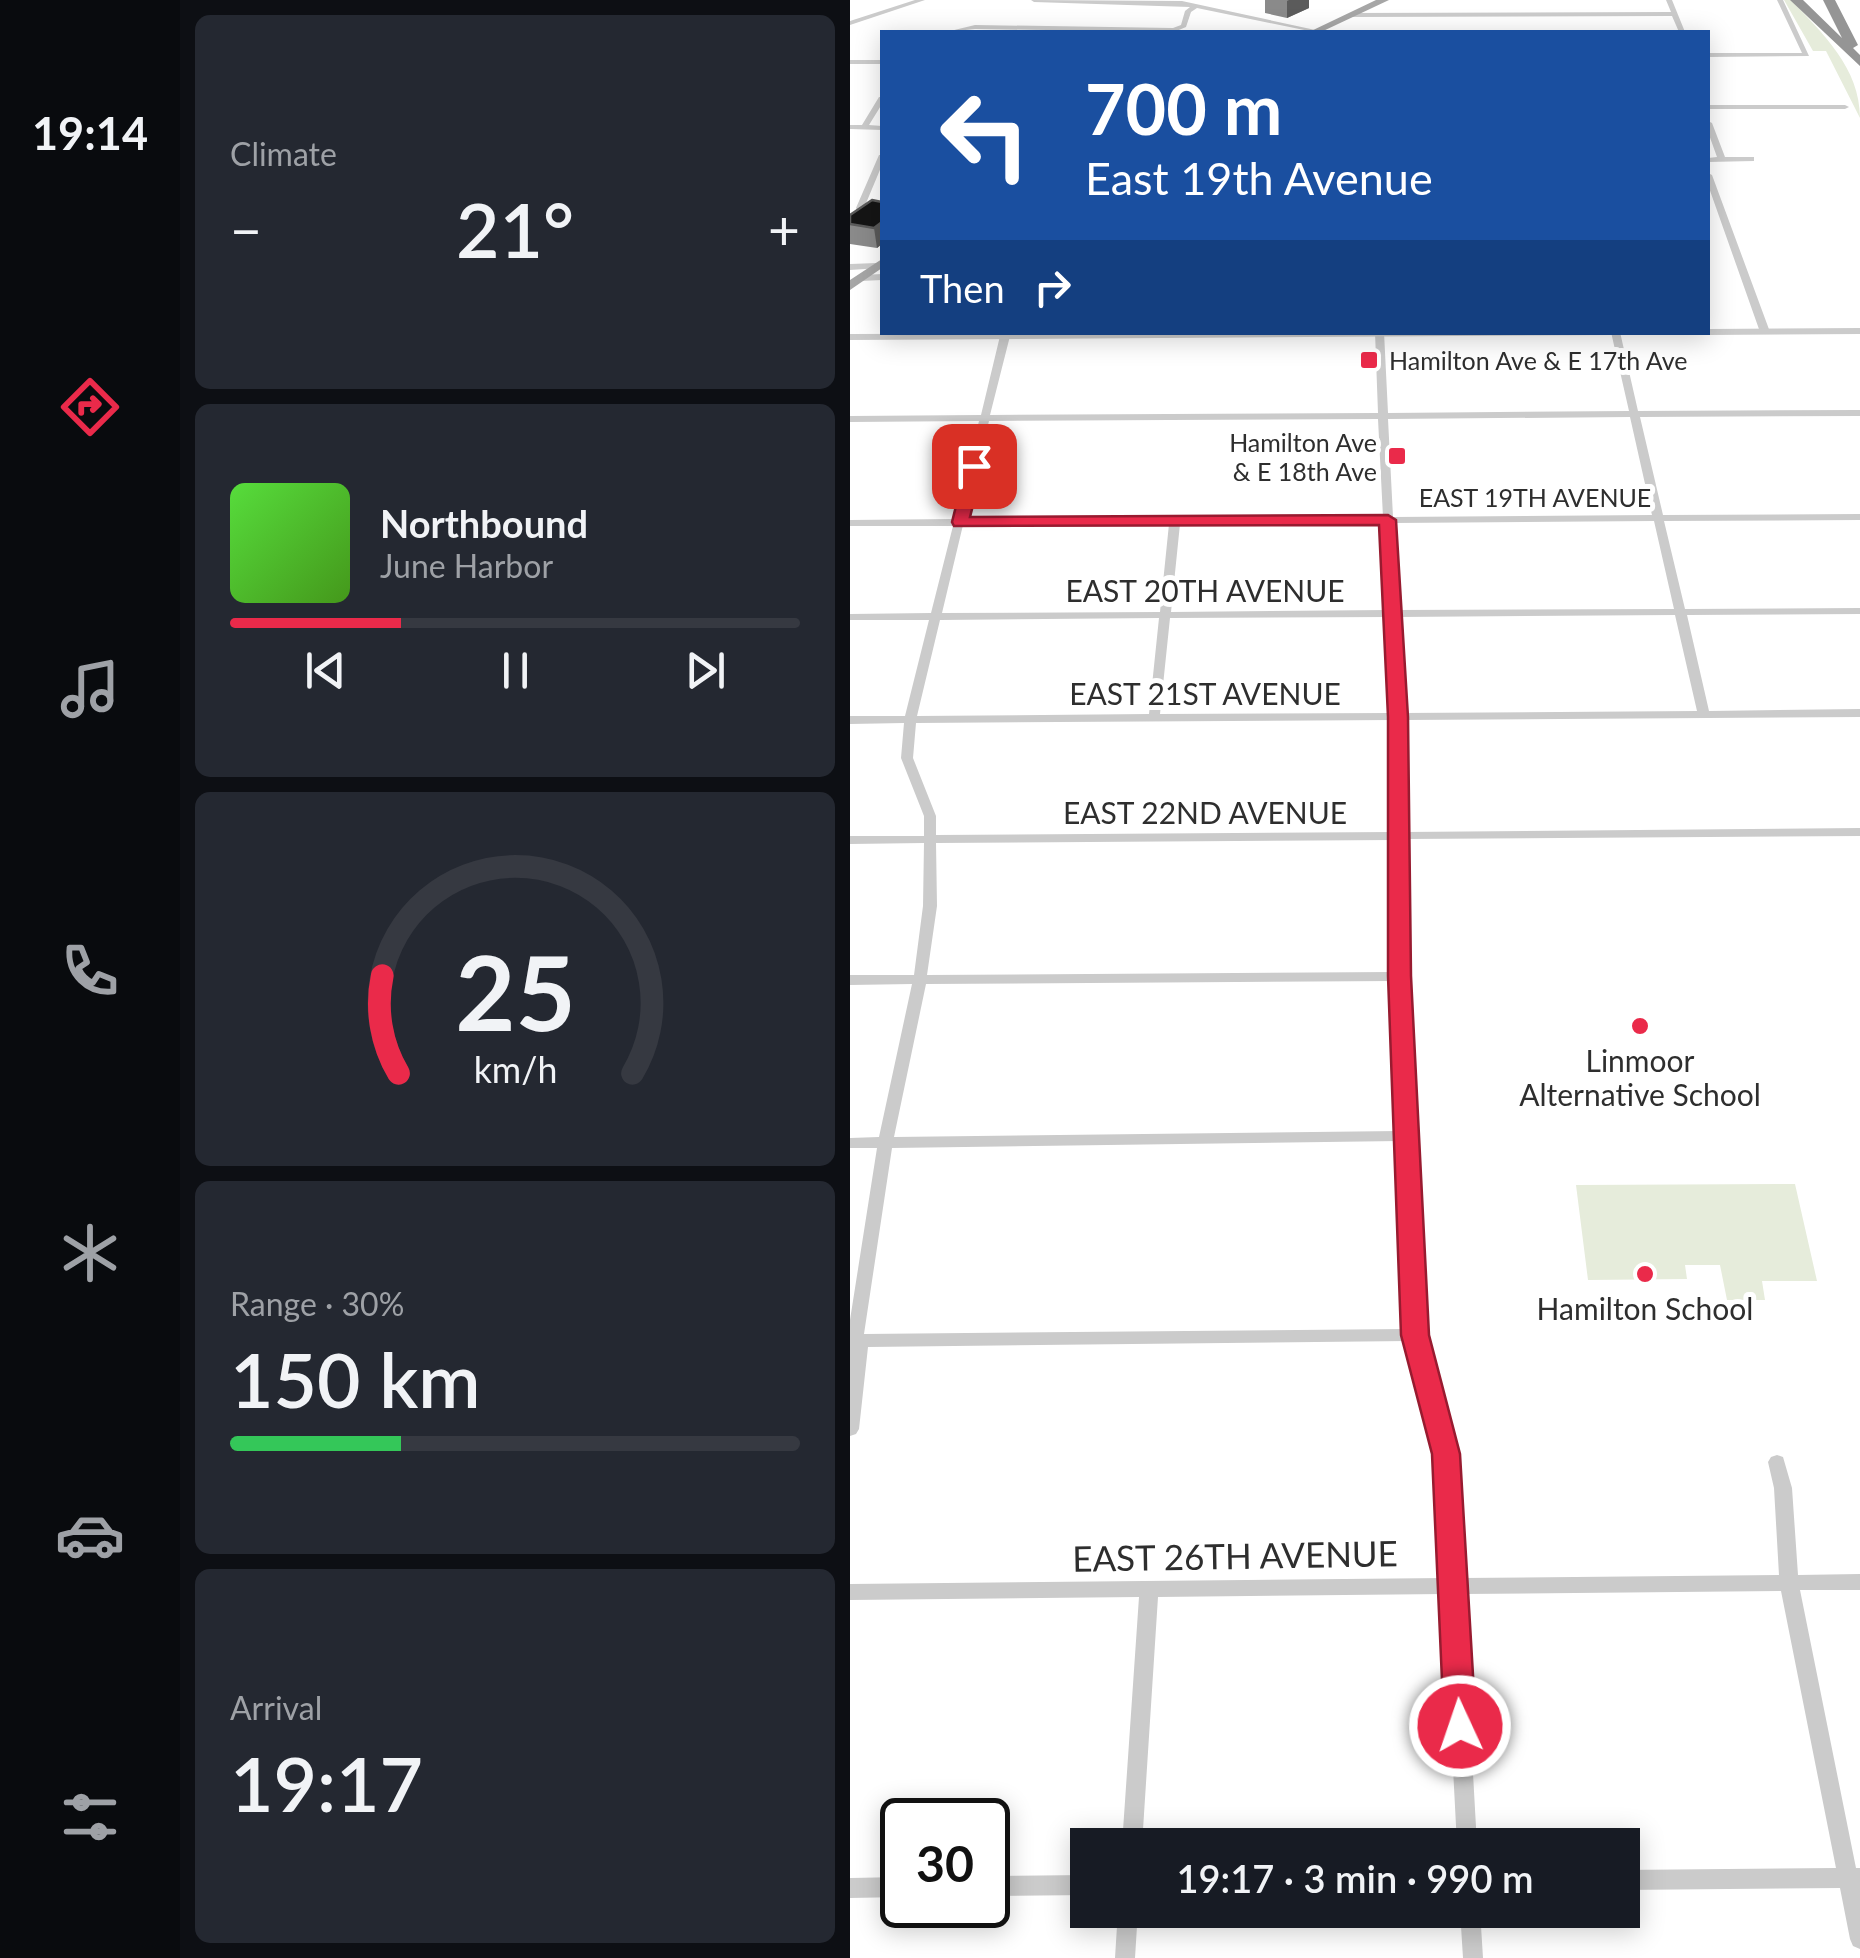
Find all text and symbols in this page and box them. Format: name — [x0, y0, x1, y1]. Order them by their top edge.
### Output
text: 700 m — [1085, 66, 1282, 150]
icon: left — [920, 70, 1050, 200]
text: 19:14 — [32, 106, 148, 160]
text: Climate — [230, 134, 337, 173]
text: East 19th Avenue — [1085, 151, 1433, 205]
text: 21° — [456, 184, 574, 274]
text: − — [230, 196, 262, 262]
text: + — [768, 196, 800, 262]
icon: right — [1025, 260, 1080, 315]
text: Then — [920, 265, 1005, 311]
place label: Hamilton Ave & E 17th Ave — [1389, 345, 1687, 375]
marker: Hamilton Ave & E 17th Ave — [1358, 349, 1380, 371]
icon: directions — [55, 372, 125, 442]
pin — [932, 424, 1017, 509]
place label: Hamilton Ave & E 18th Ave — [1229, 427, 1377, 486]
icon: arrive — [947, 439, 1002, 494]
marker: Hamilton Ave & E 18th Ave — [1386, 445, 1408, 467]
street label: EAST 19TH AVENUE — [1419, 482, 1651, 512]
text: Northbound — [380, 500, 588, 546]
text: June Harbor — [380, 546, 553, 585]
street label: EAST 20TH AVENUE — [1065, 572, 1345, 608]
icon: previous — [298, 643, 353, 698]
icon: pause — [488, 643, 543, 698]
icon: next — [678, 643, 733, 698]
icon: music — [55, 654, 125, 724]
street label: EAST 21ST AVENUE — [1069, 675, 1341, 711]
street label: EAST 22ND AVENUE — [1063, 794, 1347, 830]
text: 25 — [455, 928, 575, 1053]
icon: phone — [55, 936, 125, 1006]
marker: Linmoor Alternative School — [1629, 1015, 1651, 1037]
place label: Linmoor Alternative School — [1519, 1042, 1761, 1112]
text: km/h — [473, 1048, 557, 1091]
icon: climate — [55, 1218, 125, 1288]
marker: Hamilton School — [1634, 1263, 1656, 1285]
text: Range · 30% — [230, 1284, 404, 1323]
place label: Hamilton School — [1537, 1290, 1753, 1326]
text: 150 km — [230, 1334, 481, 1424]
icon: car — [55, 1500, 125, 1570]
street label: EAST 26TH AVENUE — [1072, 1531, 1398, 1579]
position arrow — [1408, 1674, 1512, 1778]
text: Arrival — [230, 1688, 322, 1727]
text: 19:17 — [230, 1738, 423, 1828]
icon: filters — [55, 1782, 125, 1852]
speed limit sign: 30 — [880, 1798, 1010, 1928]
text: 19:17 · 3 min · 990 m — [1177, 1855, 1533, 1901]

